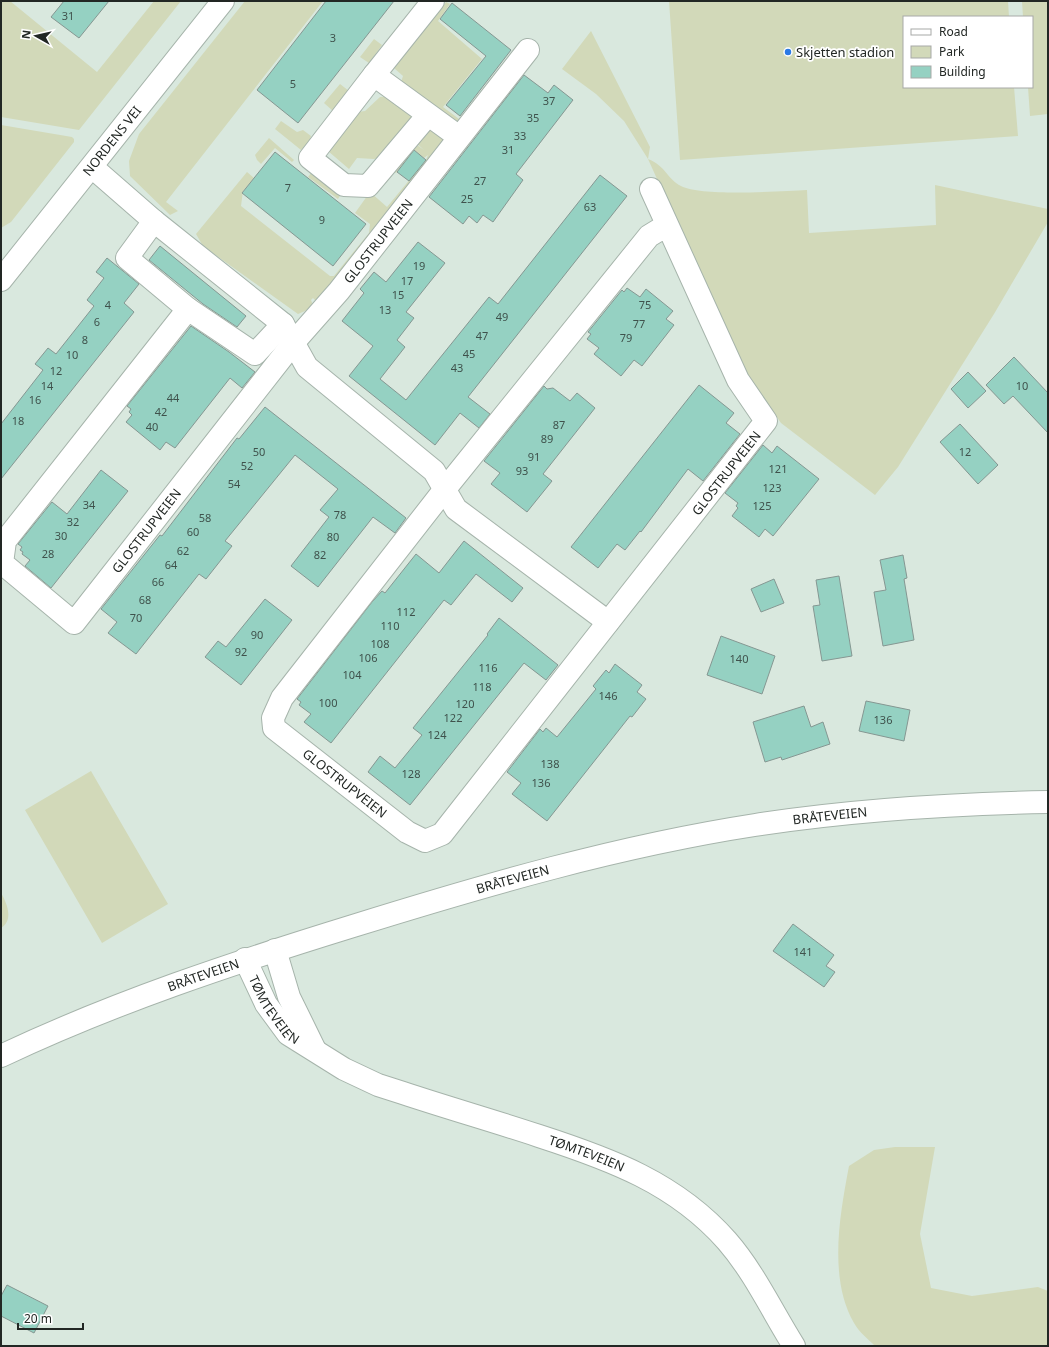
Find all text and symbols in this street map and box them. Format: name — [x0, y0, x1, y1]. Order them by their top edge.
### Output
house number: 31 — [62, 8, 74, 23]
north arrow — [16, 16, 56, 56]
legend — [903, 16, 1033, 88]
text: Road — [939, 23, 968, 40]
text: N — [18, 29, 34, 40]
house number: 3 — [330, 30, 336, 45]
place label: Skjetten stadion — [796, 43, 894, 61]
text: Park — [939, 43, 965, 60]
marker: Skjetten stadion — [783, 47, 793, 57]
text: Building — [939, 63, 986, 80]
house number: 5 — [290, 76, 296, 91]
house number: 37 — [543, 93, 555, 108]
street label: NORDENS VEI — [78, 102, 145, 179]
house number: 35 — [527, 110, 539, 125]
house number: 33 — [514, 128, 526, 143]
house number: 31 — [502, 142, 514, 157]
house number: 27 — [474, 173, 486, 188]
house number: 7 — [285, 180, 291, 195]
house number: 25 — [461, 191, 473, 206]
street label: GLOSTRUPVEIEN — [339, 195, 417, 287]
house number: 63 — [584, 199, 596, 214]
house number: 9 — [319, 212, 325, 227]
house number: 19 — [413, 258, 425, 273]
house number: 17 — [401, 273, 413, 288]
house number: 15 — [392, 287, 404, 302]
house number: 4 — [105, 297, 112, 312]
house number: 75 — [639, 297, 651, 312]
house number: 13 — [379, 302, 391, 317]
house number: 49 — [496, 309, 508, 324]
house number: 6 — [94, 314, 100, 329]
house number: 77 — [633, 316, 645, 331]
house number: 47 — [476, 328, 488, 343]
house number: 79 — [620, 330, 632, 345]
house number: 8 — [82, 332, 88, 347]
house number: 45 — [463, 346, 475, 361]
house number: 10 — [66, 347, 78, 362]
house number: 43 — [451, 360, 463, 375]
house number: 12 — [50, 363, 62, 378]
house number: 14 — [41, 378, 54, 393]
house number: 10 — [1016, 378, 1028, 393]
house number: 44 — [167, 390, 180, 405]
house number: 16 — [29, 392, 41, 407]
house number: 42 — [155, 404, 167, 419]
house number: 18 — [12, 413, 24, 428]
house number: 87 — [553, 417, 565, 432]
house number: 40 — [146, 419, 158, 434]
street label: GLOSTRUPVEIEN — [687, 427, 765, 519]
house number: 89 — [541, 431, 553, 446]
house number: 50 — [253, 444, 265, 459]
house number: 12 — [959, 444, 971, 459]
house number: 91 — [528, 449, 540, 464]
house number: 52 — [241, 458, 253, 473]
house number: 121 — [769, 461, 787, 476]
house number: 93 — [516, 463, 528, 478]
house number: 54 — [228, 476, 241, 491]
house number: 123 — [763, 480, 781, 495]
street label: GLOSTRUPVEIEN — [108, 485, 185, 577]
house number: 34 — [83, 497, 96, 512]
house number: 125 — [753, 498, 771, 513]
house number: 78 — [334, 507, 346, 522]
house number: 58 — [199, 510, 211, 525]
house number: 32 — [67, 514, 79, 529]
house number: 60 — [187, 524, 199, 539]
house number: 30 — [55, 528, 67, 543]
house number: 80 — [327, 529, 339, 544]
house number: 62 — [177, 543, 189, 558]
house number: 28 — [42, 546, 54, 561]
house number: 82 — [314, 547, 326, 562]
house number: 64 — [165, 557, 178, 572]
house number: 66 — [152, 574, 164, 589]
house number: 68 — [139, 592, 151, 607]
house number: 112 — [397, 604, 415, 619]
house number: 70 — [130, 610, 142, 625]
house number: 110 — [381, 618, 399, 633]
house number: 90 — [251, 627, 263, 642]
house number: 108 — [371, 636, 389, 651]
house number: 92 — [235, 644, 247, 659]
house number: 106 — [359, 650, 377, 665]
house number: 140 — [730, 651, 748, 666]
house number: 116 — [479, 660, 497, 675]
house number: 104 — [343, 667, 362, 682]
house number: 118 — [473, 679, 491, 694]
house number: 146 — [599, 688, 617, 703]
house number: 100 — [319, 695, 337, 710]
house number: 120 — [456, 696, 474, 711]
house number: 122 — [444, 710, 462, 725]
house number: 136 — [874, 712, 892, 727]
house number: 124 — [428, 727, 447, 742]
street label: GLOSTRUPVEIEN — [299, 744, 391, 822]
house number: 138 — [541, 756, 559, 771]
house number: 128 — [402, 766, 420, 781]
house number: 136 — [532, 775, 550, 790]
street label: BRÅTEVEIEN — [792, 802, 868, 829]
street label: BRÅTEVEIEN — [474, 860, 551, 898]
house number: 141 — [794, 944, 812, 959]
street label: BRÅTEVEIEN — [165, 954, 241, 996]
street label: TØMTEVEIEN — [245, 972, 303, 1048]
street label: TØMTEVEIEN — [546, 1131, 628, 1176]
scale bar — [18, 1305, 83, 1331]
text: 20 m — [24, 1310, 52, 1327]

